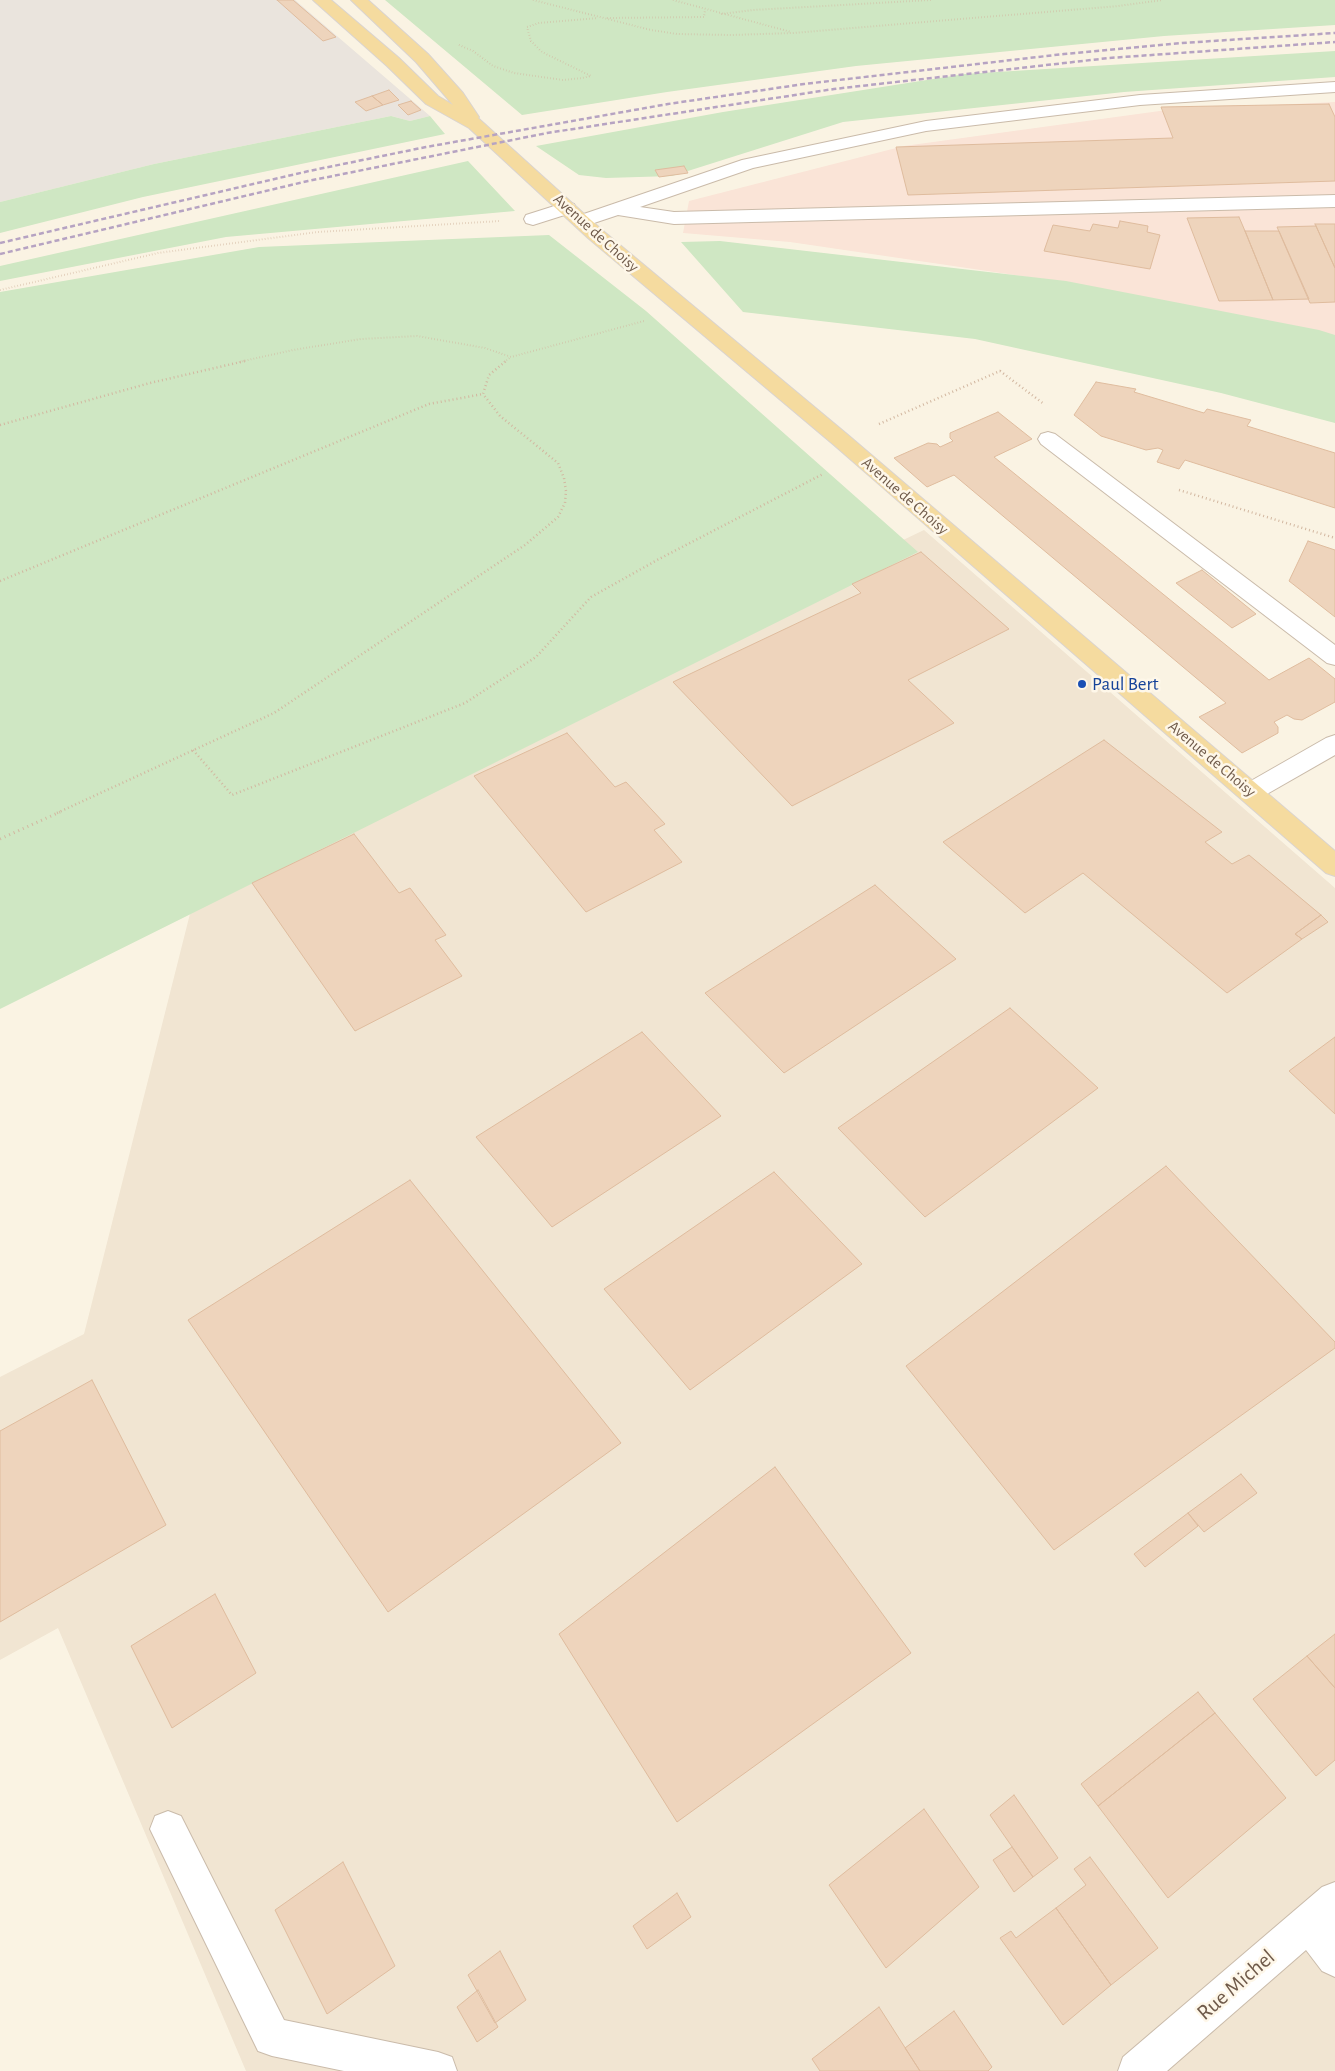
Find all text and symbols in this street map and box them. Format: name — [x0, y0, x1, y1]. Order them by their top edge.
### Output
street label: Avenue de Choisy — [549, 189, 643, 277]
street label: Avenue de Choisy — [858, 453, 952, 539]
place label: Paul Bert — [1092, 673, 1159, 695]
marker: Paul Bert — [1076, 678, 1088, 690]
street label: Avenue de Choisy — [1164, 717, 1260, 801]
street label: Rue Michel — [1192, 1944, 1280, 2026]

